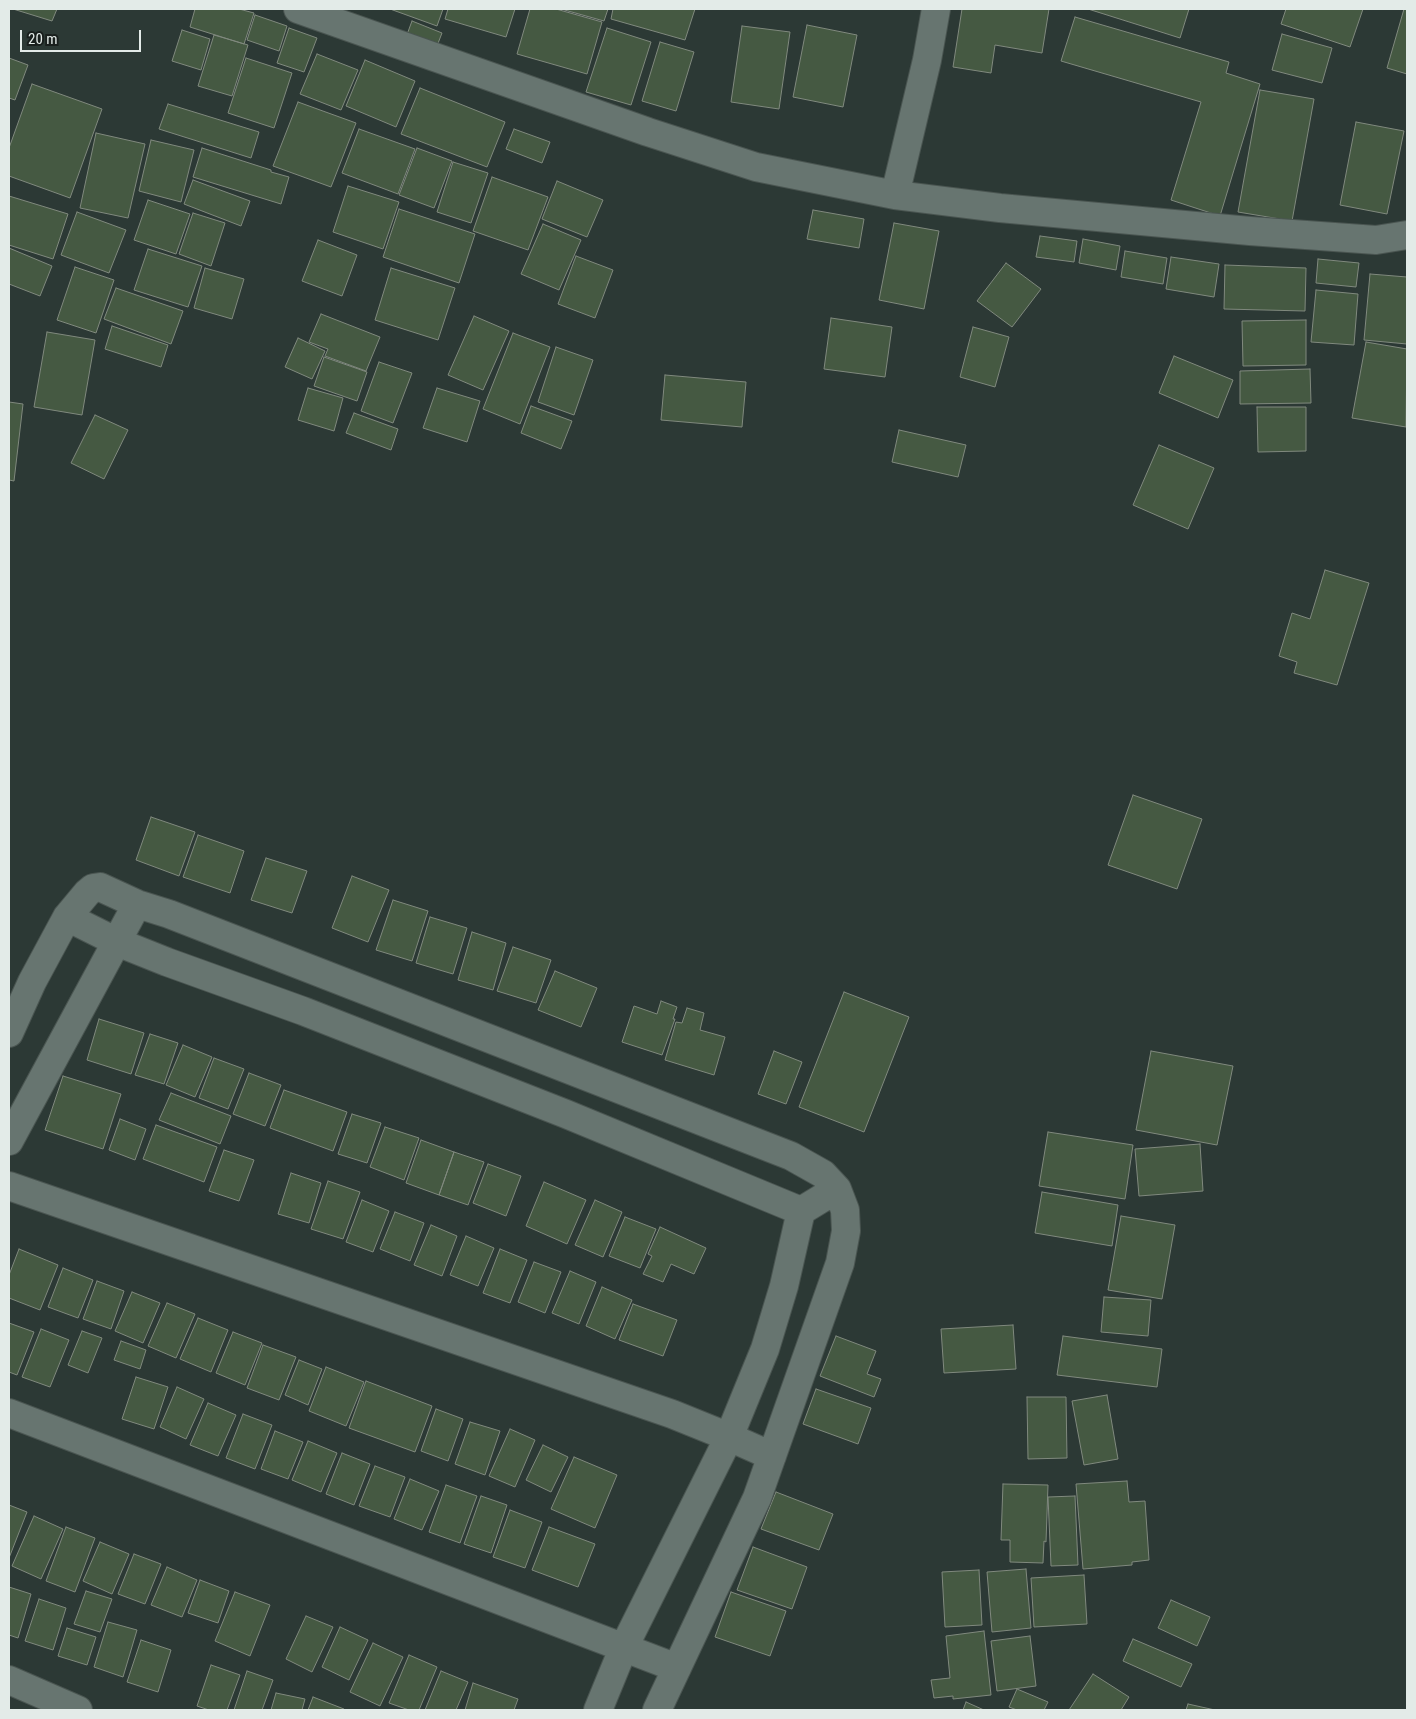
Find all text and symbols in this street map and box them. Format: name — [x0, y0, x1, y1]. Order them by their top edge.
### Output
scale bar — [22, 20, 144, 52]
text: 20 m — [28, 30, 58, 48]

